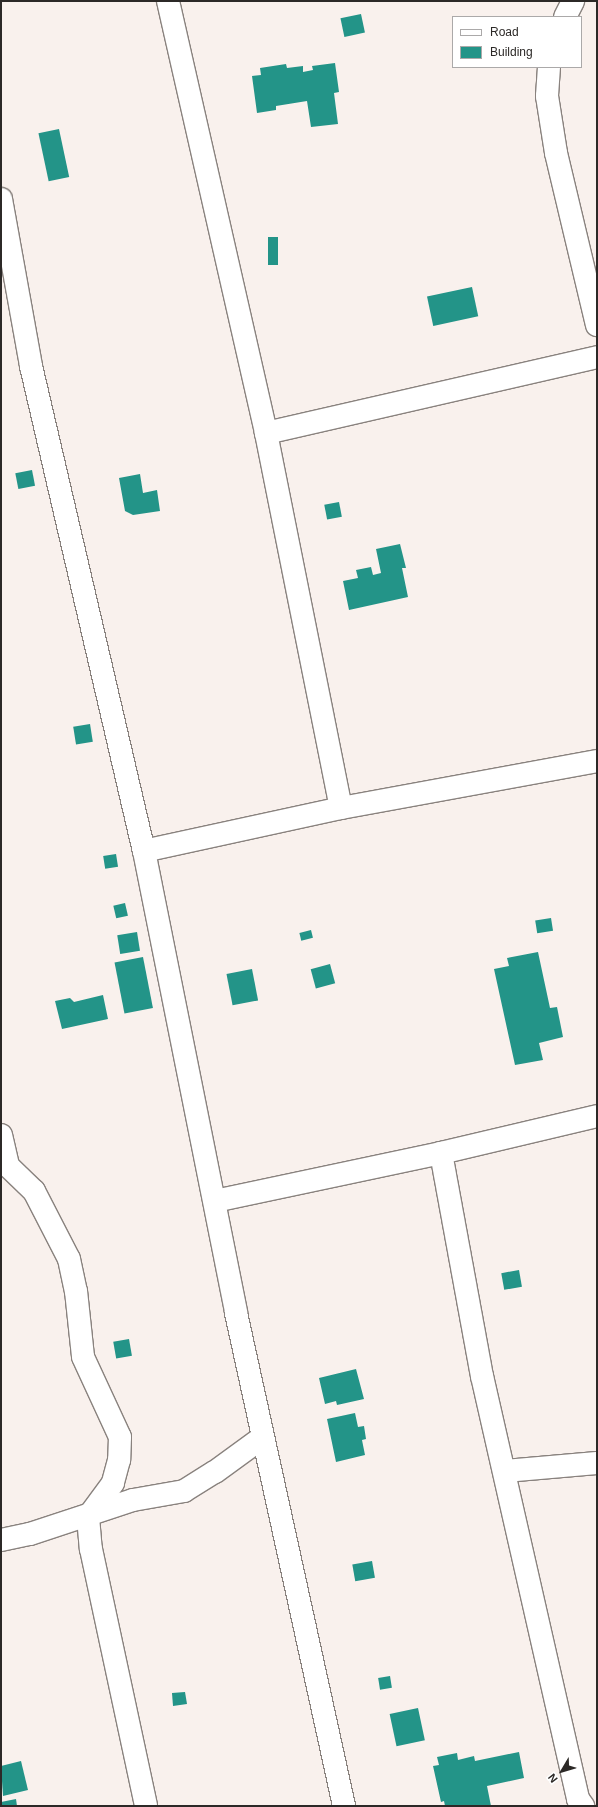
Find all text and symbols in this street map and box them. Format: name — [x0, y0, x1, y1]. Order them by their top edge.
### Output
legend — [452, 16, 582, 68]
text: Road — [490, 25, 519, 39]
text: Building — [490, 45, 533, 59]
north arrow — [542, 1751, 582, 1791]
text: N — [545, 1772, 560, 1785]

